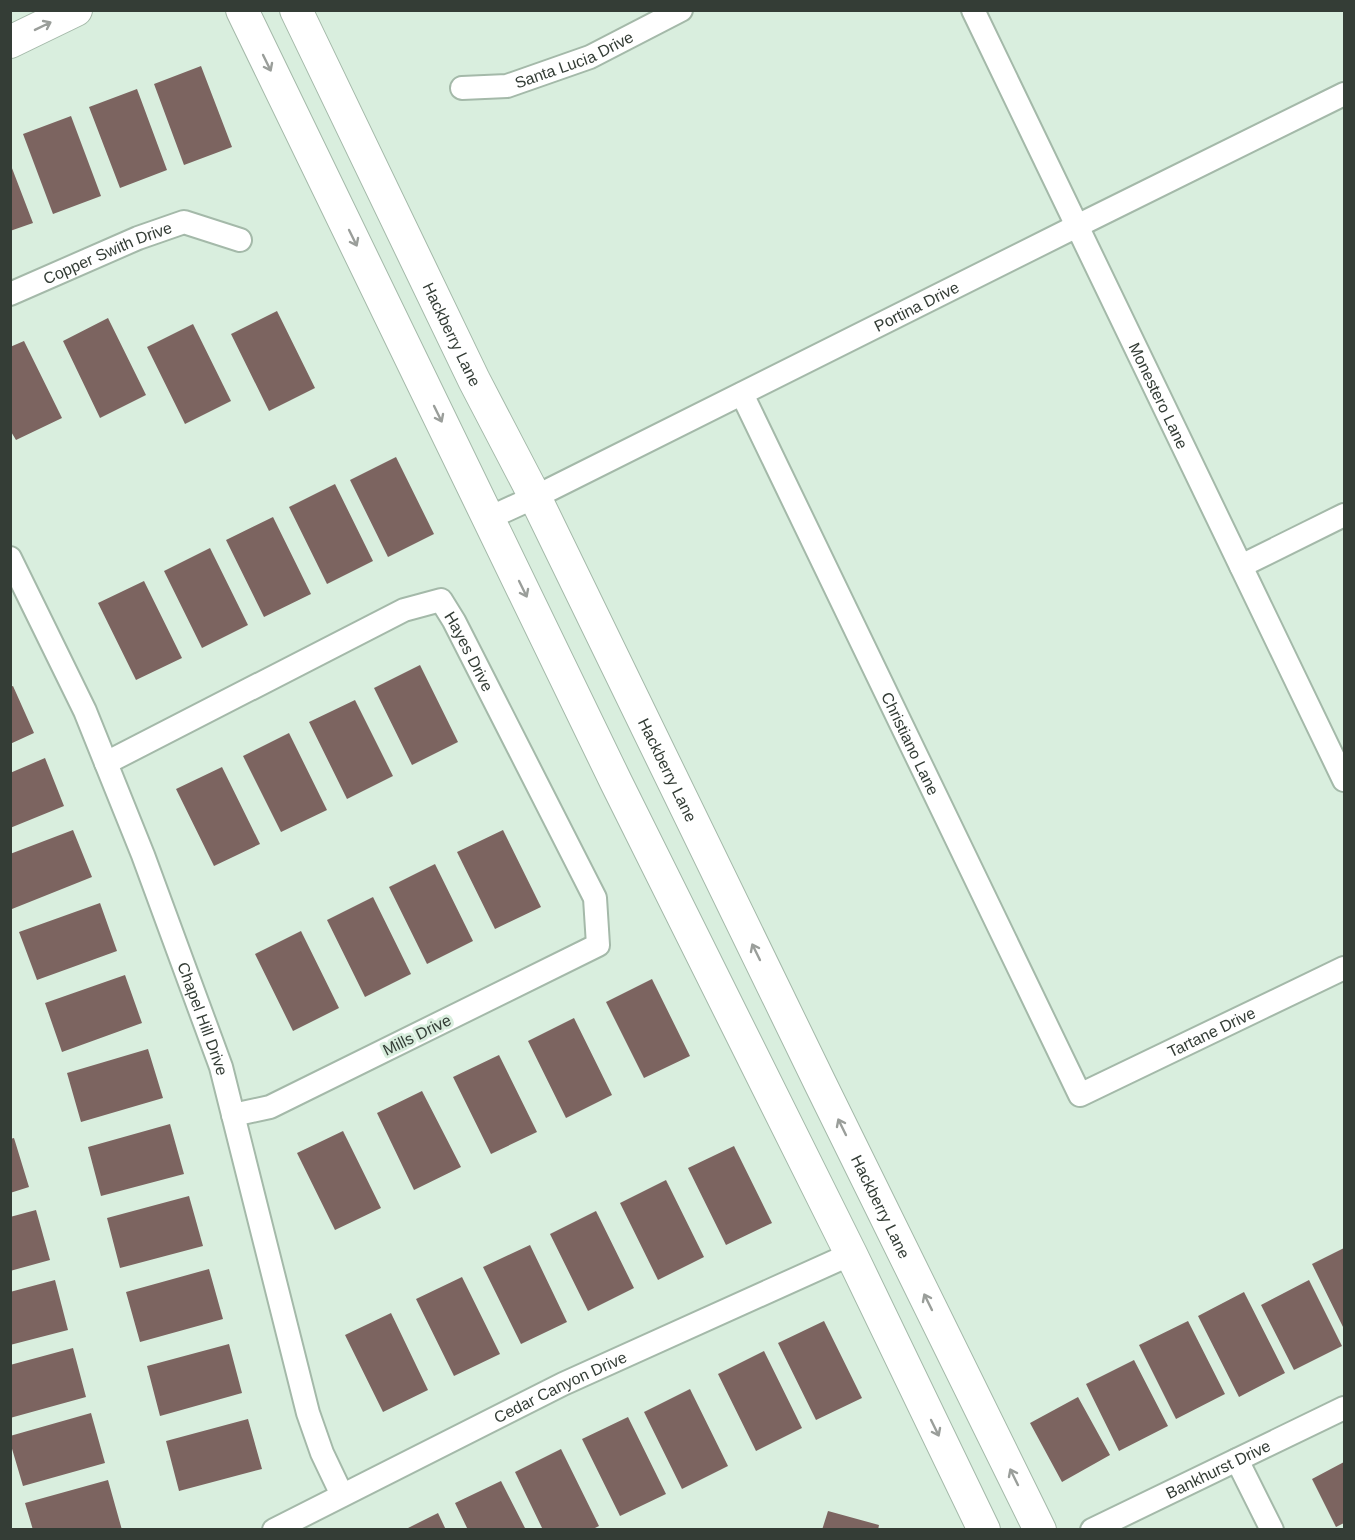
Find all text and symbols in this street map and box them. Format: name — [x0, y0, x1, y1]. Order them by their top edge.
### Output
one-way arrow — [34, 20, 52, 32]
street label: Santa Lucia Drive — [512, 28, 636, 91]
one-way arrow — [262, 54, 274, 72]
street label: Copper Swith Drive — [41, 218, 174, 287]
one-way arrow — [347, 229, 359, 247]
street label: Portina Drive — [871, 278, 962, 335]
street label: Hackberry Lane — [420, 280, 484, 389]
street label: Monestero Lane — [1126, 340, 1192, 451]
one-way arrow — [433, 404, 444, 422]
one-way arrow — [518, 580, 529, 598]
street label: Hayes Drive — [442, 608, 497, 694]
street label: Christiano Lane — [878, 689, 943, 798]
street label: Hackberry Lane — [635, 715, 700, 825]
one-way arrow — [750, 943, 762, 961]
street label: Chapel Hill Drive — [175, 960, 231, 1077]
street label: Tartane Drive — [1165, 1003, 1258, 1060]
street label: Mills Drive — [380, 1011, 454, 1059]
one-way arrow — [835, 1119, 847, 1137]
street label: Hackberry Lane — [848, 1152, 913, 1261]
one-way arrow — [922, 1293, 934, 1311]
street label: Cedar Canyon Drive — [491, 1348, 629, 1426]
one-way arrow — [930, 1418, 941, 1436]
street label: Bankhurst Drive — [1163, 1436, 1273, 1501]
one-way arrow — [1008, 1468, 1020, 1486]

